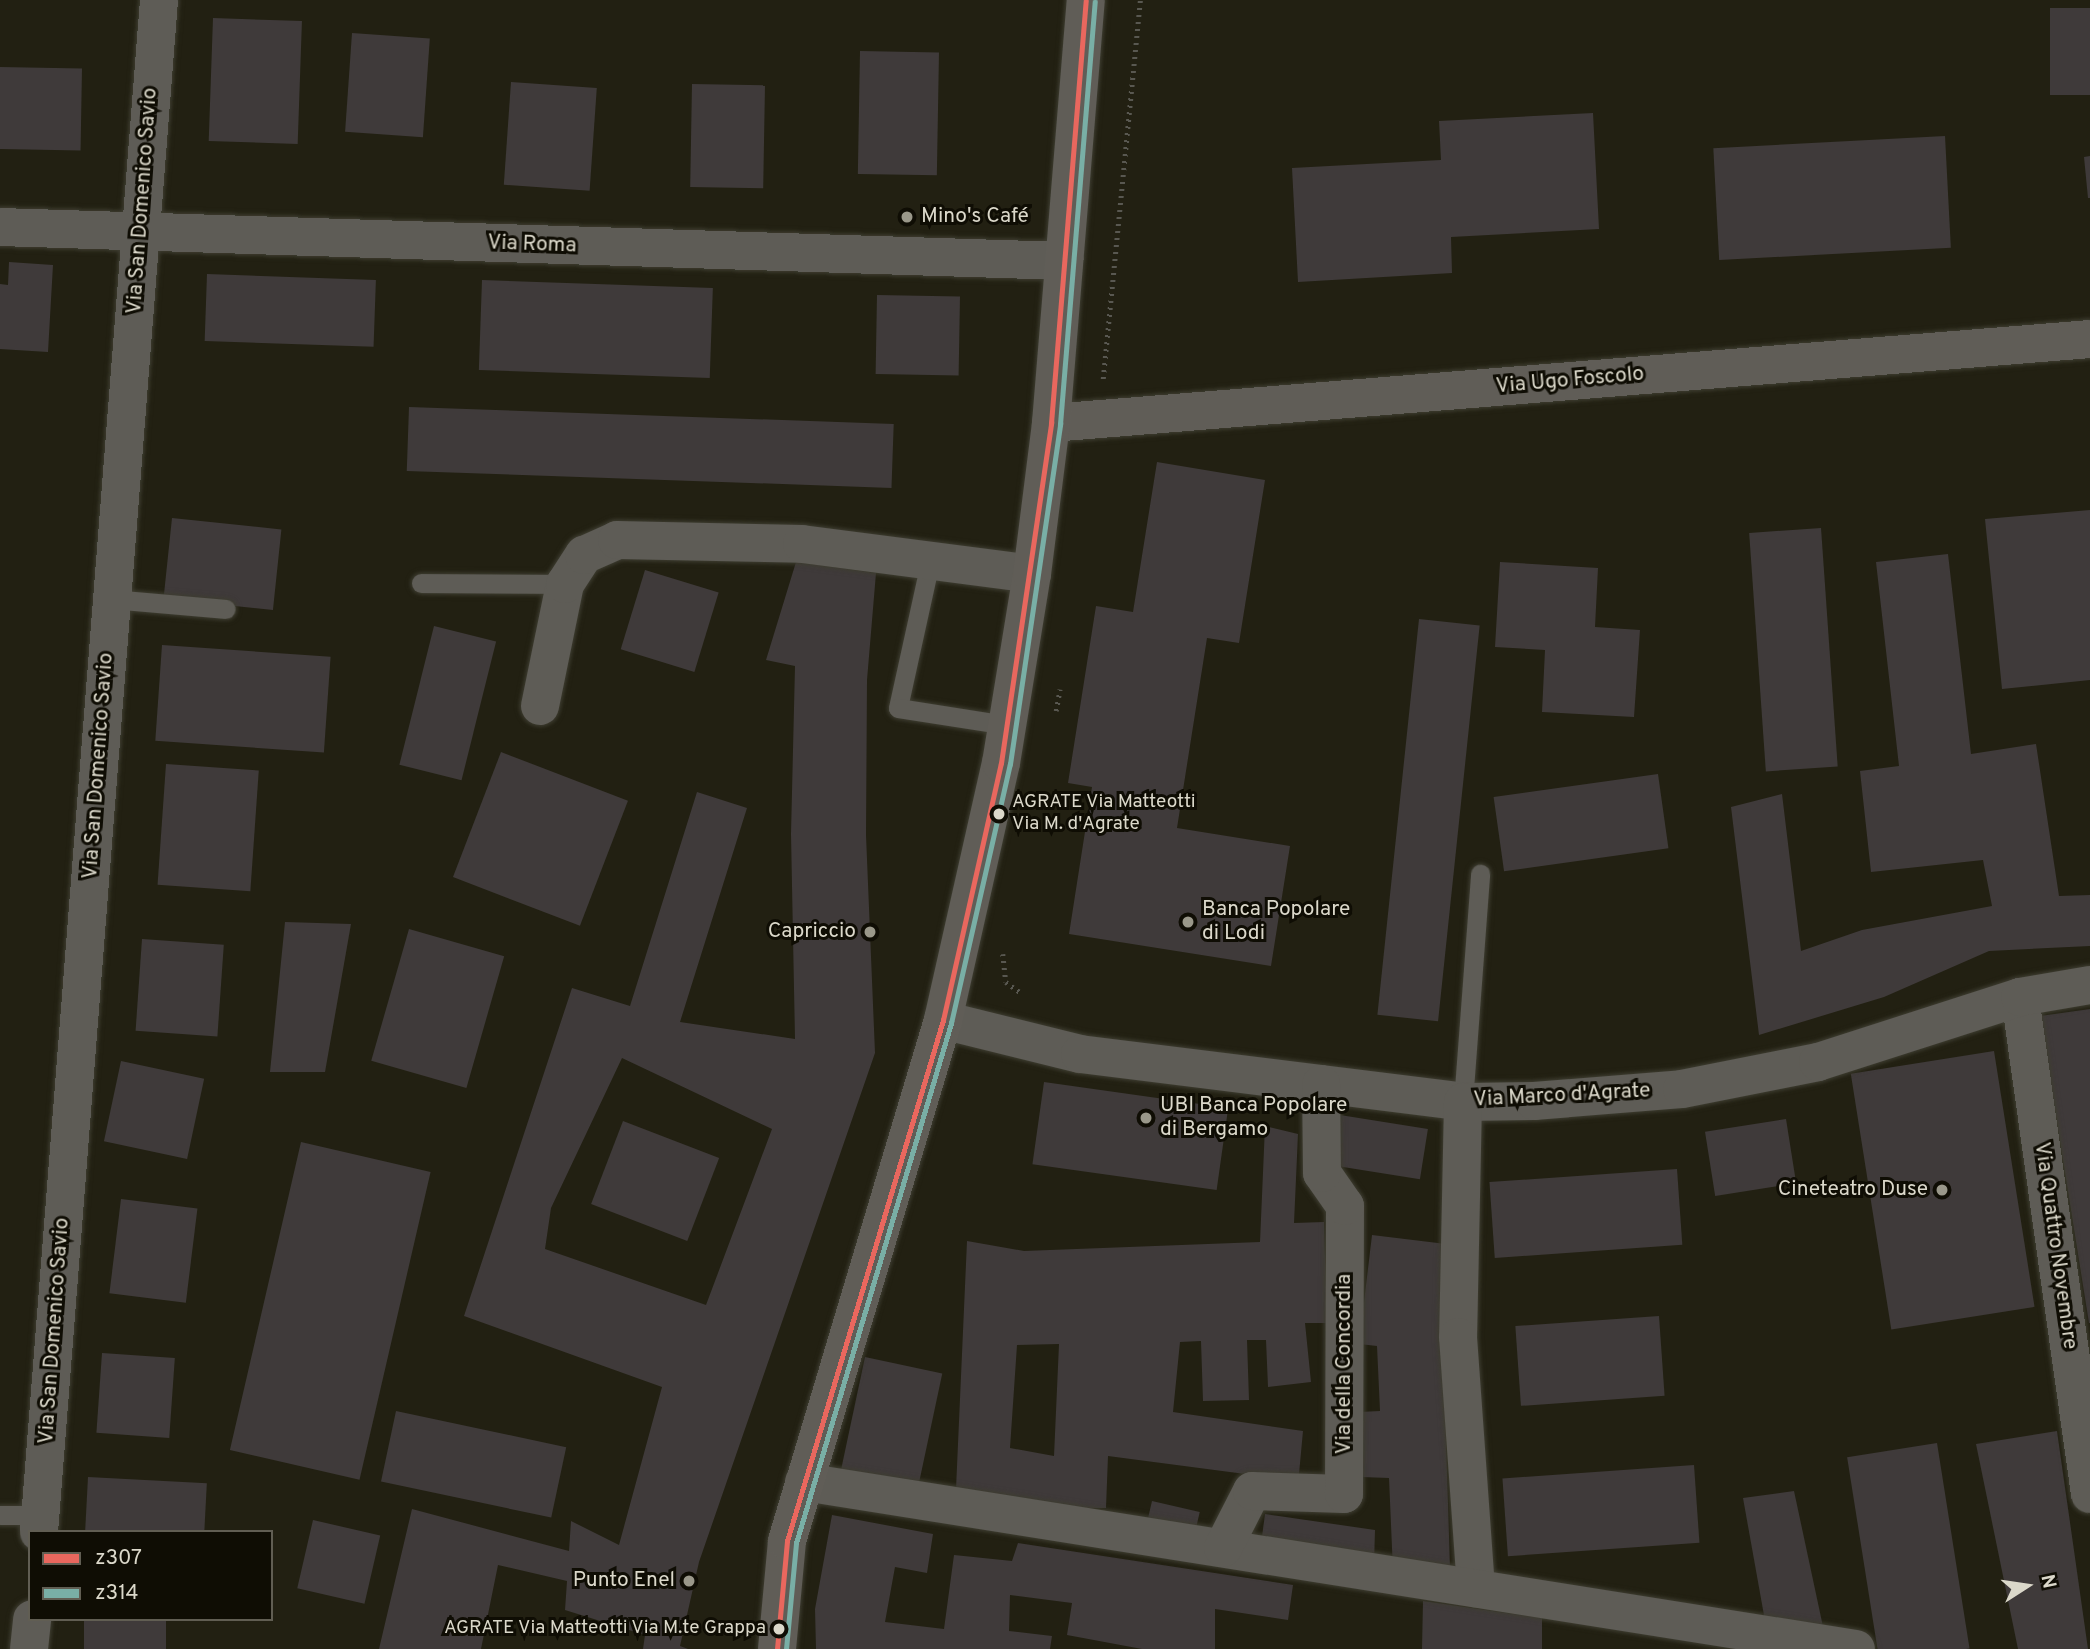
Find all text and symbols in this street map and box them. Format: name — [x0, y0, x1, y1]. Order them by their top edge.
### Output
street label: Via San Domenico Savio — [123, 87, 163, 315]
place label: Mino's Café — [921, 204, 1029, 230]
marker: Mino's Café — [899, 209, 915, 225]
street label: Via Roma — [487, 231, 577, 259]
street label: Via Ugo Foscolo — [1495, 362, 1645, 400]
street label: Via San Domenico Savio — [79, 652, 119, 880]
place label: AGRATE Via Matteotti Via M. d'Agrate — [1012, 792, 1196, 836]
marker: AGRATE Via Matteotti Via M. d'Agrate — [992, 807, 1006, 821]
place label: Banca Popolare di Lodi — [1202, 897, 1350, 947]
marker: Banca Popolare di Lodi — [1180, 914, 1196, 930]
place label: Capriccio — [768, 919, 856, 945]
marker: Capriccio — [862, 924, 878, 940]
street label: Via Marco d'Agrate — [1473, 1079, 1651, 1113]
place label: UBI Banca Popolare di Bergamo — [1160, 1093, 1347, 1143]
marker: UBI Banca Popolare di Bergamo — [1138, 1110, 1154, 1126]
street label: Via Quattro Novembre — [2028, 1141, 2082, 1351]
place label: Cineteatro Duse — [1778, 1177, 1928, 1203]
marker: Cineteatro Duse — [1934, 1182, 1950, 1198]
street label: Via San Domenico Savio — [35, 1217, 75, 1445]
street label: Via della Concordia — [1332, 1274, 1358, 1454]
legend — [28, 1530, 273, 1621]
text: z307 — [95, 1545, 142, 1572]
north arrow — [1992, 1551, 2062, 1621]
place label: Punto Enel — [573, 1568, 675, 1594]
text: N — [2034, 1572, 2061, 1591]
marker: Punto Enel — [681, 1573, 697, 1589]
text: z314 — [95, 1580, 139, 1607]
place label: AGRATE Via Matteotti Via M.te Grappa — [442, 1618, 766, 1640]
marker: AGRATE Via Matteotti Via M.te Grappa — [772, 1622, 786, 1636]

